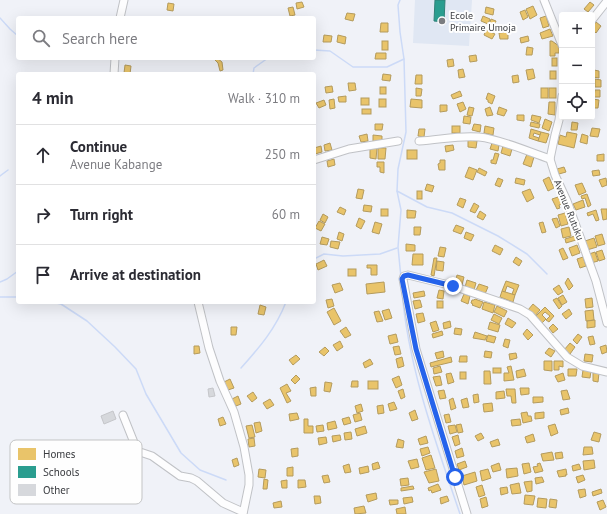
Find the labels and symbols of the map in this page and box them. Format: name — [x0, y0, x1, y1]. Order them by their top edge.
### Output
place label: Ecole Primaire Umoja — [450, 9, 516, 34]
marker: Ecole Primaire Umoja — [437, 16, 447, 26]
street label: Avenue Rutuku — [551, 178, 587, 242]
route end — [444, 277, 462, 295]
legend — [10, 440, 142, 504]
text: Homes — [43, 447, 76, 461]
text: Schools — [43, 465, 80, 479]
route start — [446, 468, 464, 486]
text: Other — [43, 483, 70, 497]

